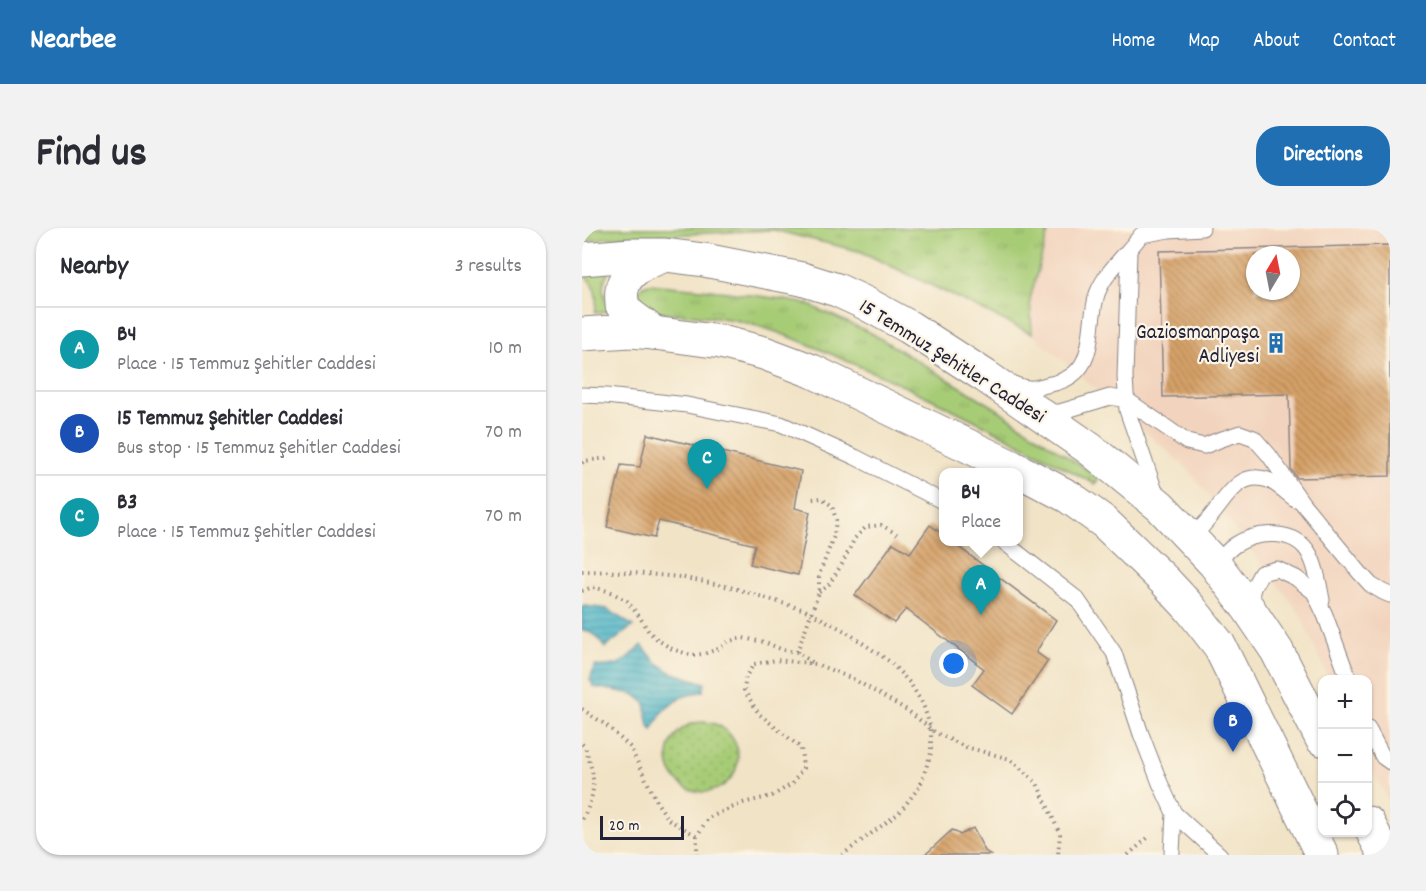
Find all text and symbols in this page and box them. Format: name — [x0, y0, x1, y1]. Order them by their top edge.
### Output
text: Nearbee — [30, 22, 116, 62]
text: Home — [1111, 27, 1155, 57]
text: Map — [1188, 27, 1220, 57]
text: About — [1253, 27, 1300, 57]
text: Contact — [1333, 27, 1396, 57]
text: Find us — [36, 126, 147, 186]
button: Directions — [1256, 126, 1390, 186]
north arrow — [1246, 246, 1300, 300]
text: Nearby — [60, 249, 128, 286]
text: 3 results — [455, 253, 522, 281]
street label: 15 Temmuz Şehitler Caddesi — [852, 293, 1051, 432]
place label: Gaziosmanpaşa Adliyesi — [1136, 319, 1260, 373]
text: B4 — [117, 320, 137, 351]
building icon: Gaziosmanpaşa Adliyesi — [1264, 331, 1288, 355]
text: A — [74, 335, 85, 363]
text: 10 m — [488, 335, 522, 363]
text: Place · 15 Temmuz Şehitler Caddesi — [117, 351, 376, 379]
text: 15 Temmuz Şehitler Caddesi — [117, 404, 342, 435]
text: B — [75, 419, 84, 447]
text: 70 m — [485, 419, 522, 447]
text: Bus stop · 15 Temmuz Şehitler Caddesi — [117, 435, 401, 463]
pin: C — [688, 440, 726, 489]
popup — [939, 468, 1023, 546]
text: B4 — [961, 478, 981, 509]
text: B3 — [117, 488, 137, 519]
text: C — [75, 503, 84, 531]
text: 70 m — [485, 503, 522, 531]
text: Place — [961, 509, 1001, 537]
text: Place · 15 Temmuz Şehitler Caddesi — [117, 519, 376, 547]
pin: A — [962, 566, 1000, 615]
your location — [939, 649, 968, 678]
map controls — [1318, 675, 1372, 837]
button: + — [1318, 675, 1372, 729]
pin: B — [1214, 702, 1252, 752]
button: − — [1318, 729, 1372, 783]
button: locate — [1318, 783, 1372, 837]
scale bar — [600, 813, 684, 840]
text: 20 m — [609, 815, 639, 838]

